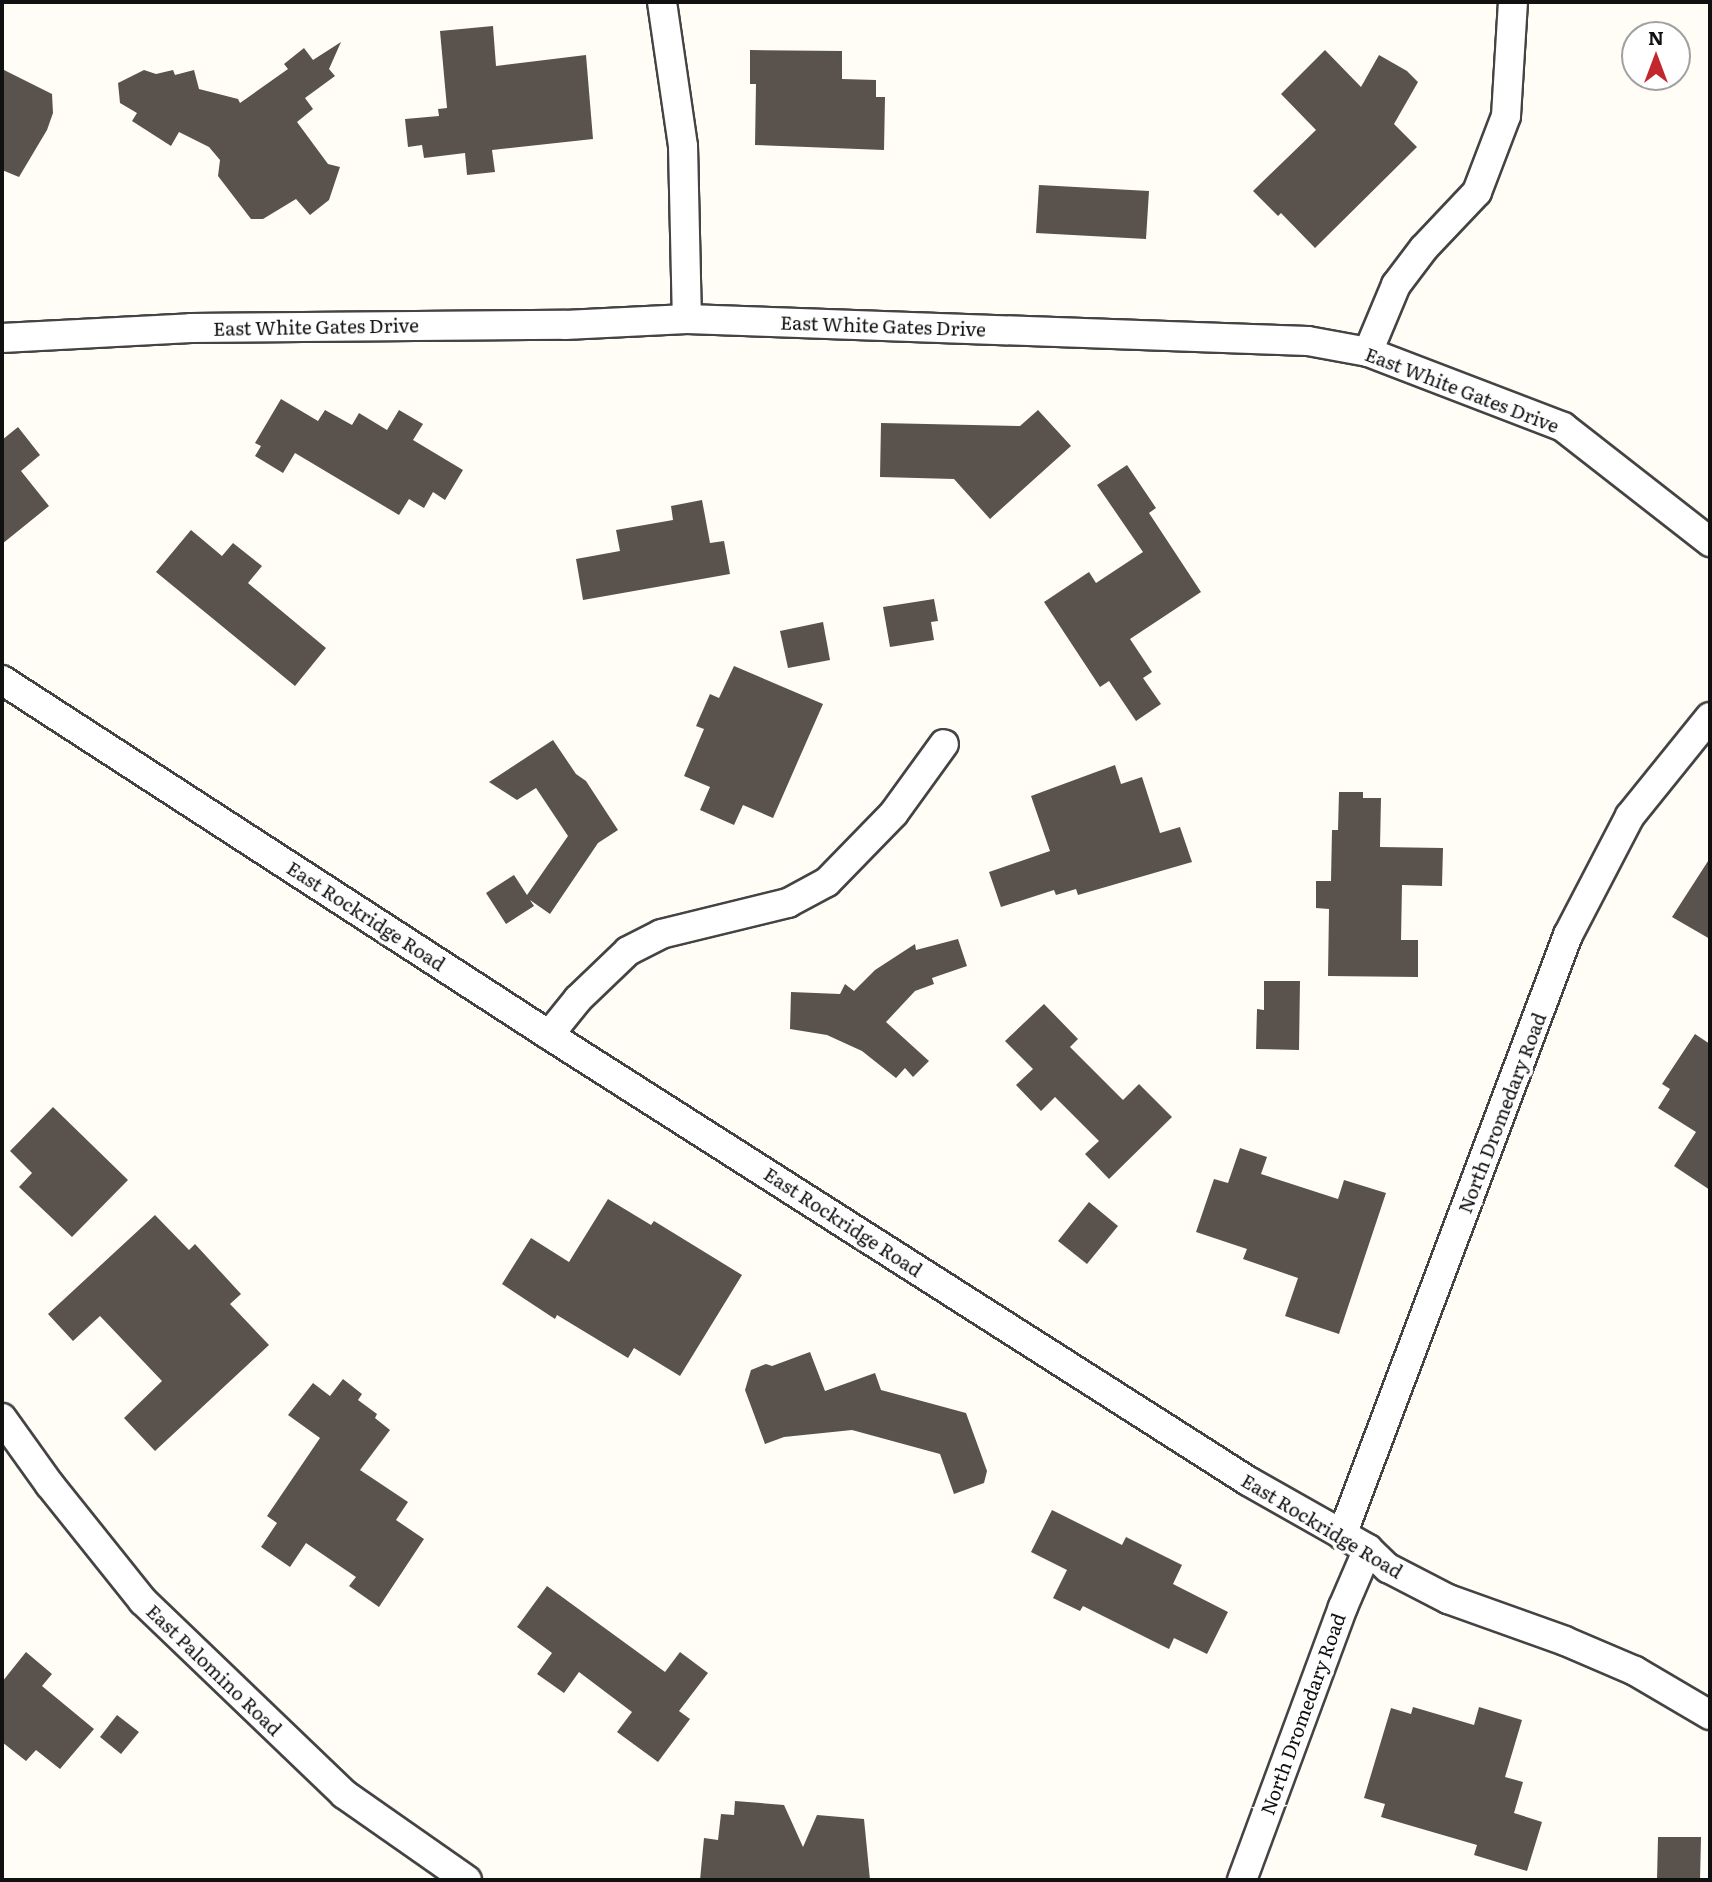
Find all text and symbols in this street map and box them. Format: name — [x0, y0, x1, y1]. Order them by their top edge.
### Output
north arrow — [1621, 21, 1691, 91]
text: N — [1648, 23, 1664, 51]
street label: East White Gates Drive — [780, 311, 986, 341]
street label: East White Gates Drive — [213, 314, 419, 340]
street label: East White Gates Drive — [1362, 342, 1562, 438]
street label: East Rockridge Road — [283, 856, 449, 976]
street label: North Dromedary Road — [1453, 1010, 1551, 1216]
street label: East Rockridge Road — [760, 1162, 926, 1282]
street label: East Rockridge Road — [1237, 1469, 1407, 1583]
street label: East Palomino Road — [142, 1600, 286, 1740]
street label: North Dromedary Road — [1256, 1610, 1350, 1818]

